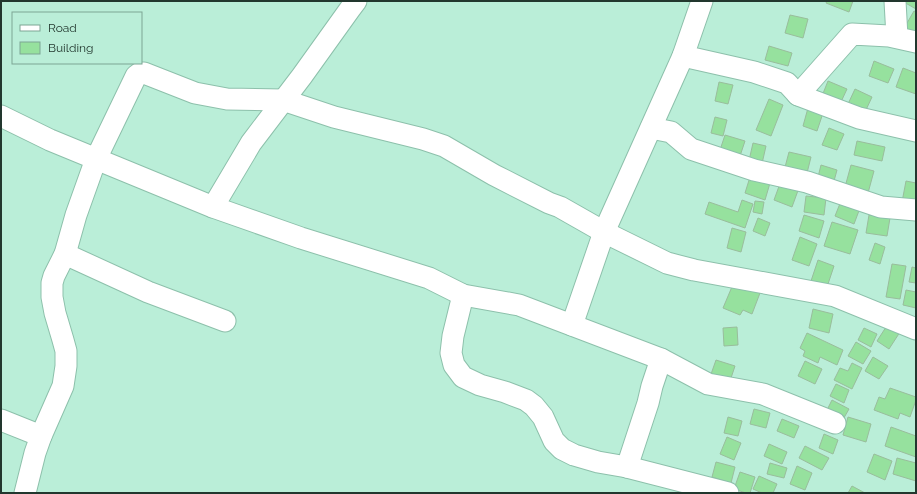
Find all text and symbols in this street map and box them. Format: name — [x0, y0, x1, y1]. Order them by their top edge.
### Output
legend — [12, 12, 142, 64]
text: Road — [48, 21, 77, 35]
text: Building — [48, 41, 94, 55]

